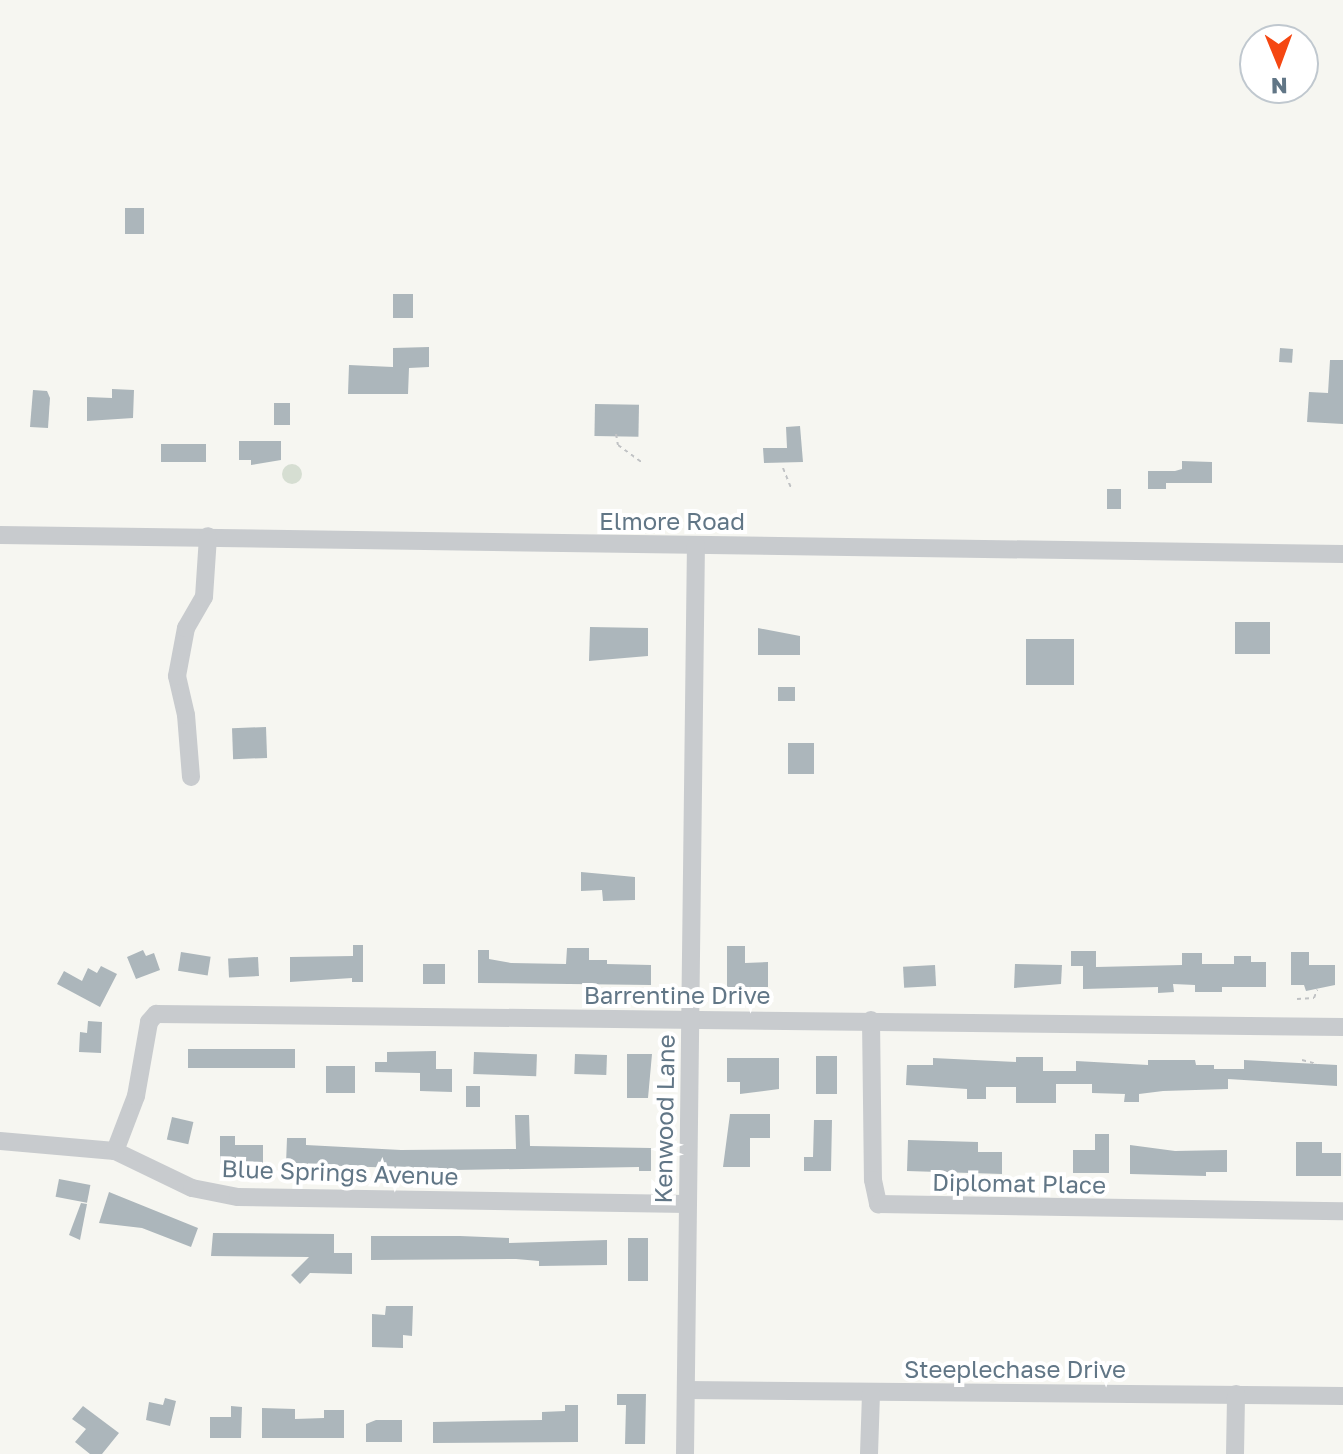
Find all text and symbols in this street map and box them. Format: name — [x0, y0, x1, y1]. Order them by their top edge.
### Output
north arrow — [1239, 24, 1319, 104]
text: N — [1271, 73, 1288, 100]
street label: Elmore Road — [599, 507, 745, 535]
street label: Barrentine Drive — [584, 981, 770, 1009]
street label: Kenwood Lane — [648, 1034, 680, 1204]
street label: Blue Springs Avenue — [221, 1153, 459, 1191]
street label: Diplomat Place — [932, 1167, 1106, 1199]
street label: Steeplechase Drive — [904, 1355, 1126, 1383]

